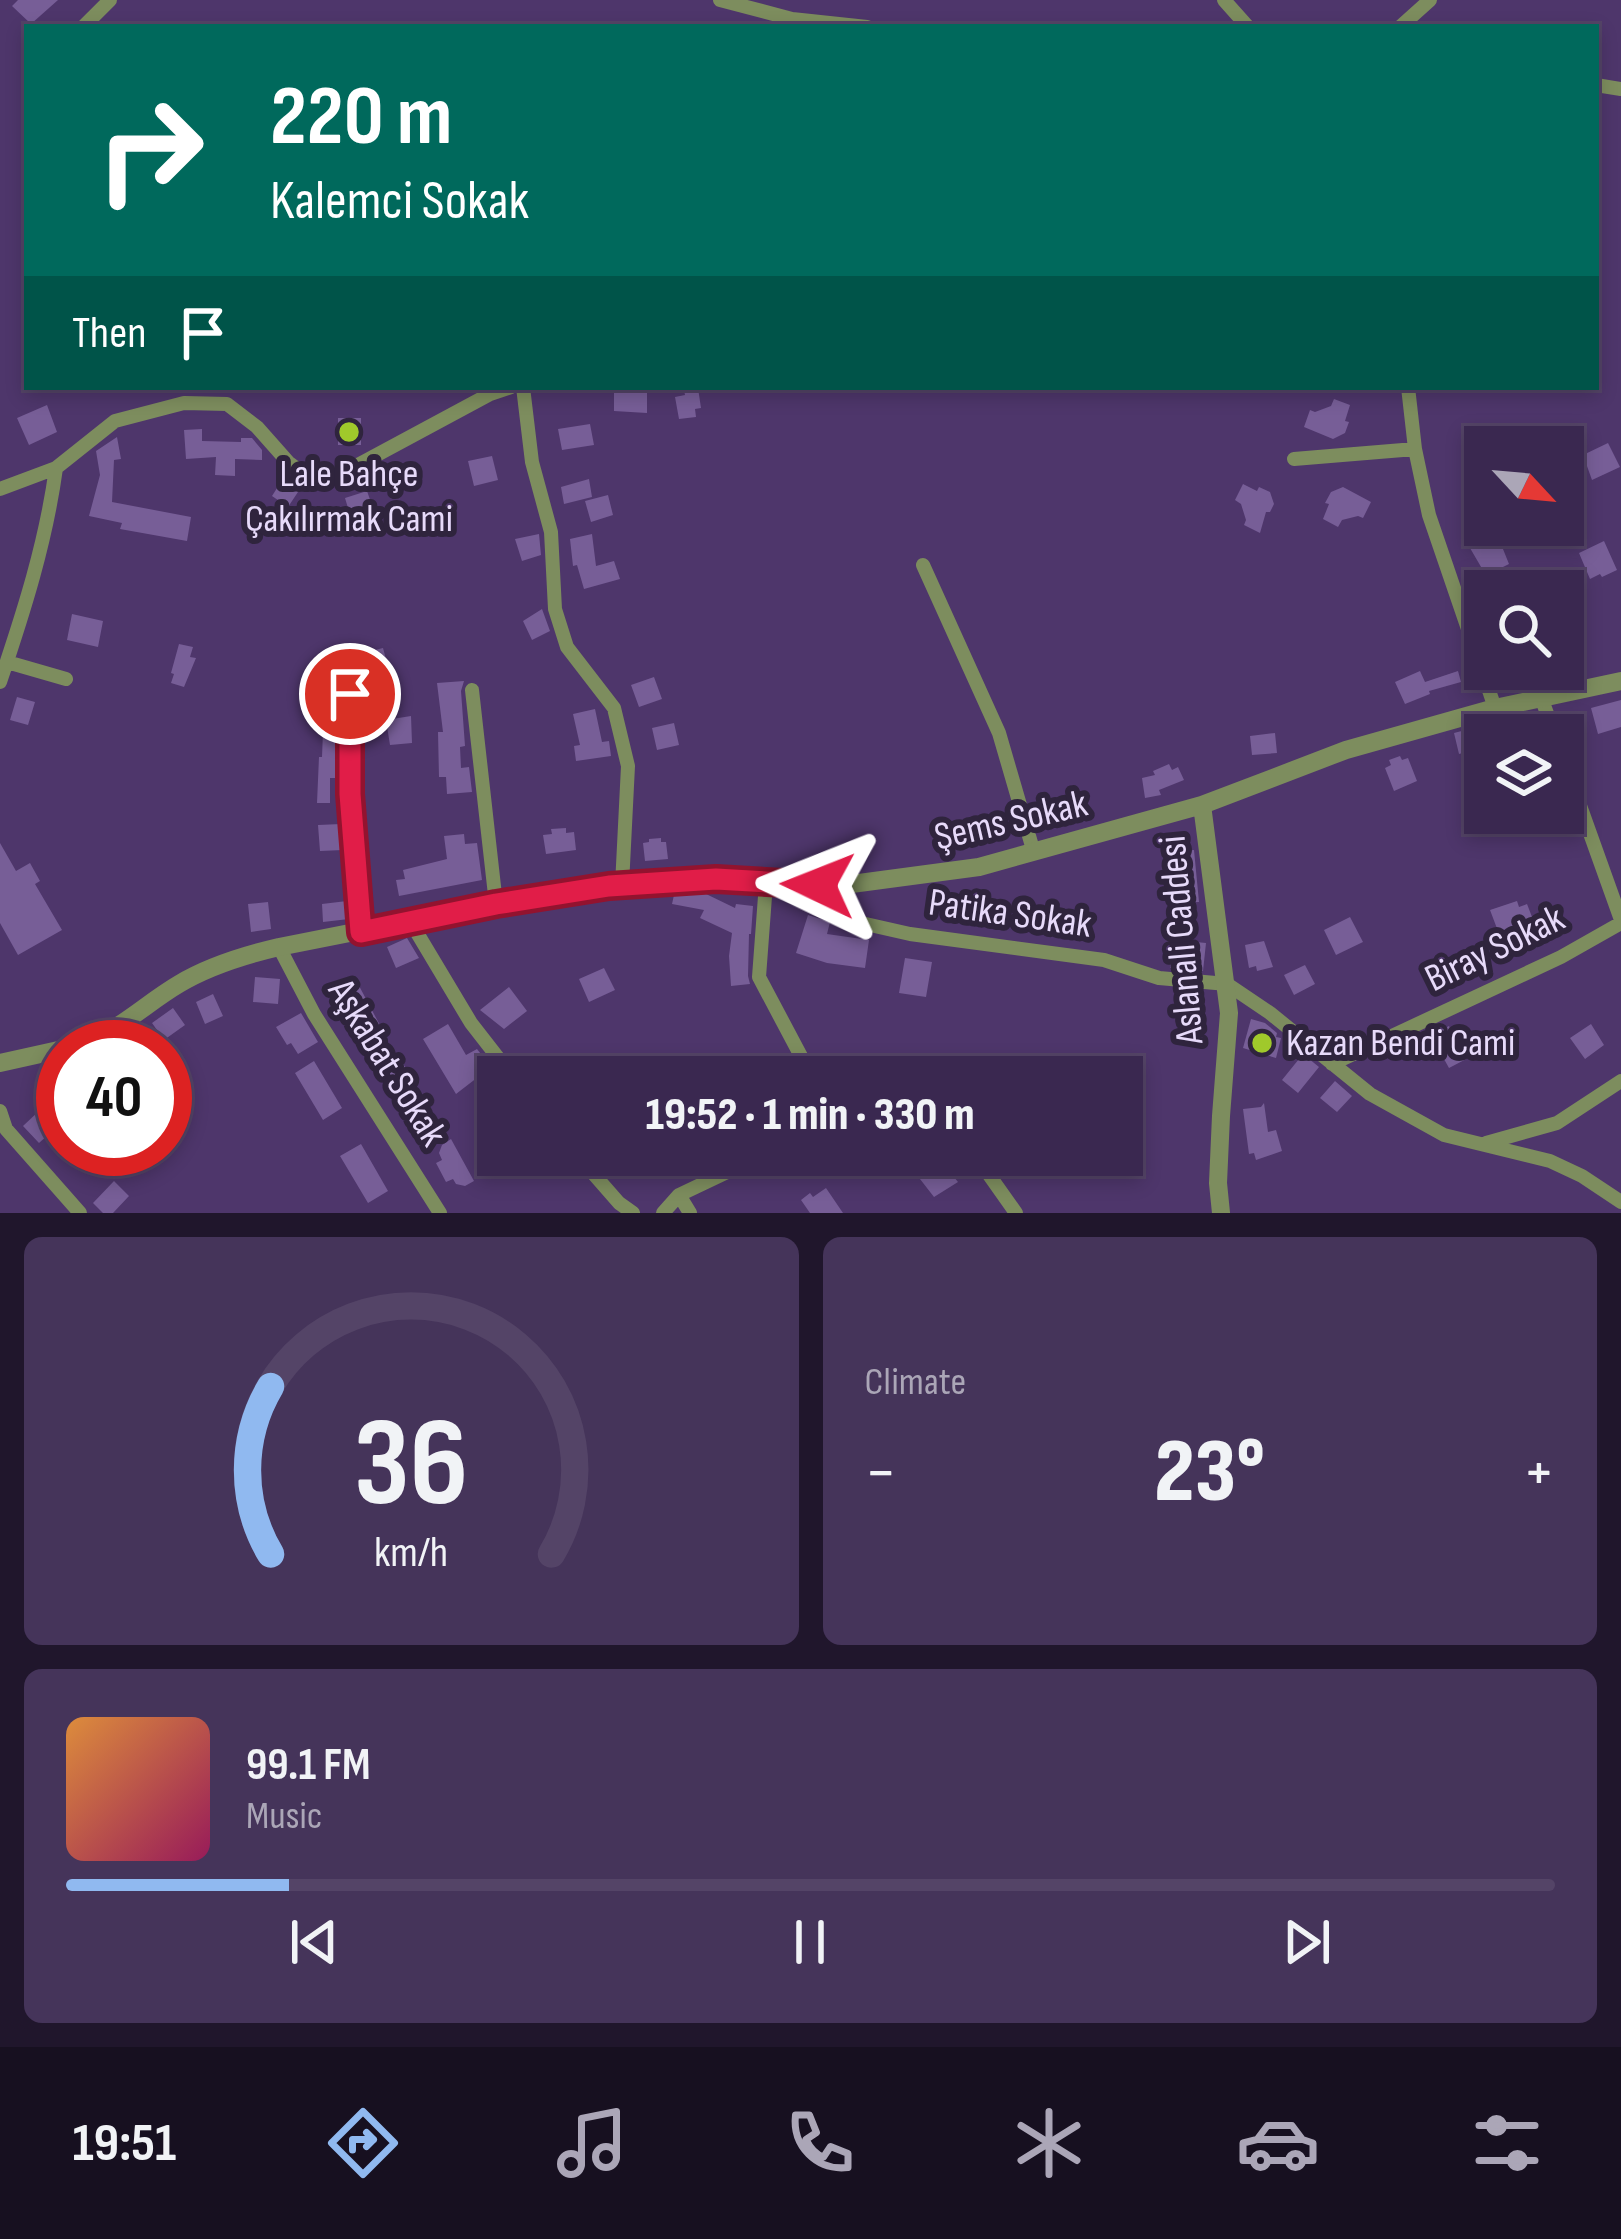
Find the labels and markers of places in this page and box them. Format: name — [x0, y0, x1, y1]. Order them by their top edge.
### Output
marker: Lale Bahçe Çakılırmak Cami — [336, 419, 362, 445]
place label: Lale Bahçe Çakılırmak Cami — [245, 451, 453, 543]
pin — [299, 643, 401, 745]
place label: Kazan Bendi Cami — [1286, 1020, 1515, 1067]
marker: Kazan Bendi Cami — [1249, 1030, 1275, 1056]

